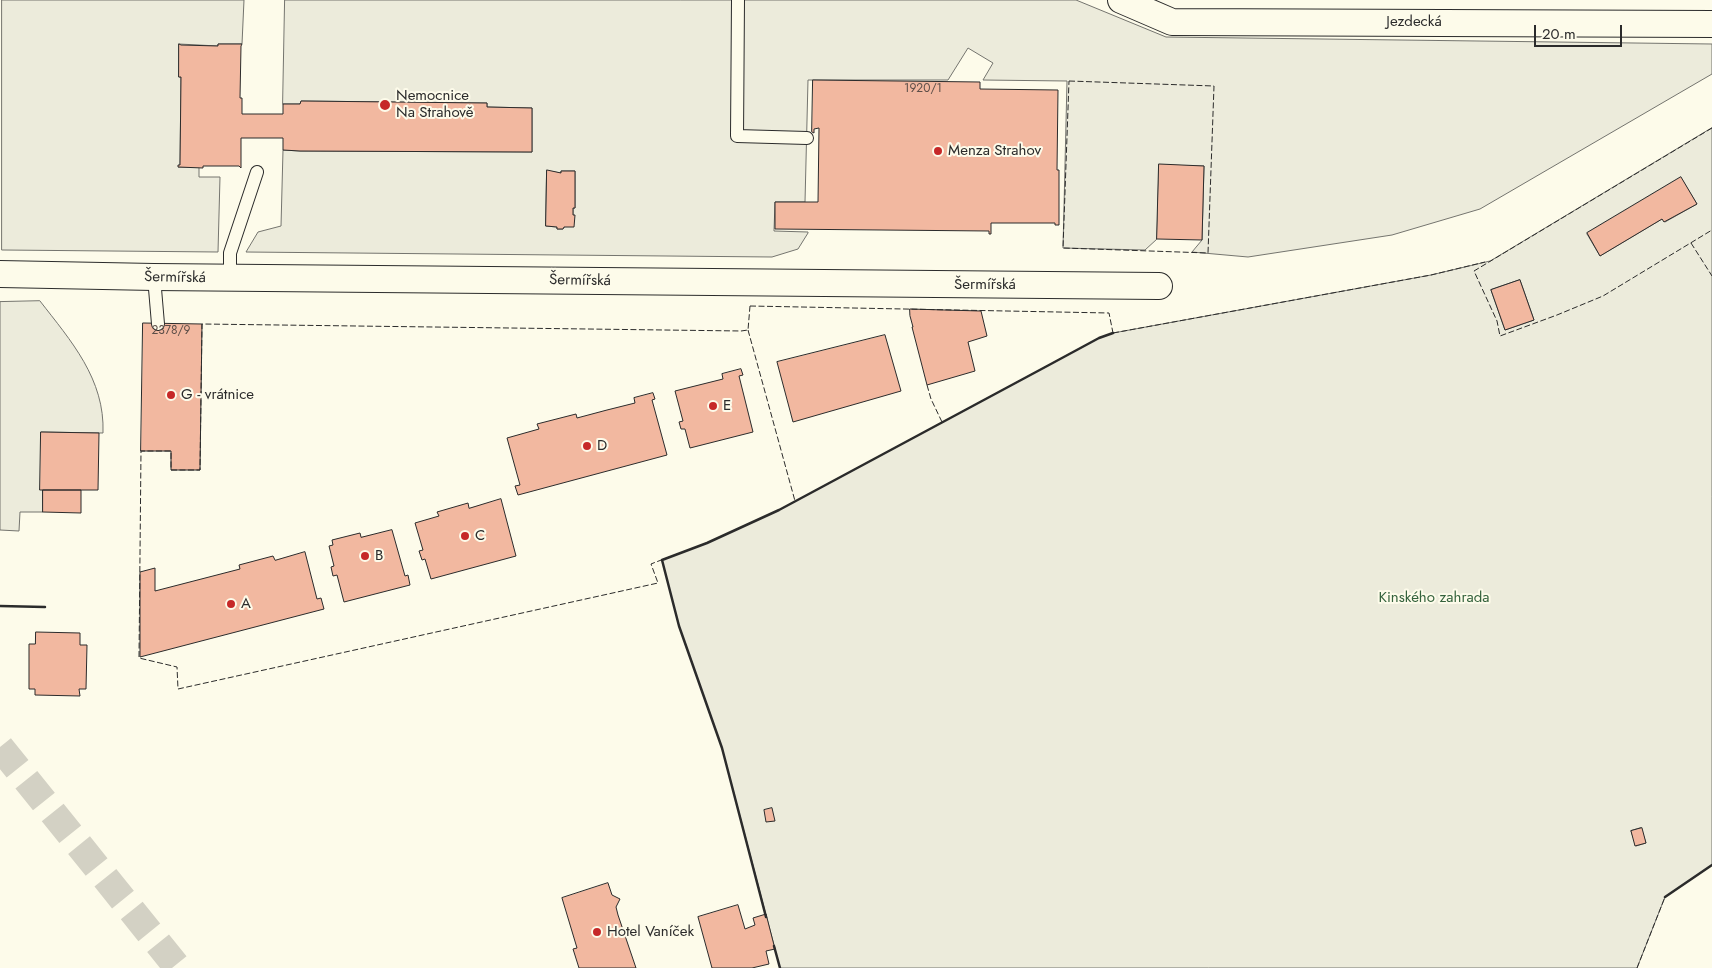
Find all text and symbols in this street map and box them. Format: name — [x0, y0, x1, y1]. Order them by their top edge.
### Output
street label: Jezdecká — [1386, 13, 1442, 31]
scale bar — [1537, 15, 1624, 47]
text: 20 m — [1542, 23, 1576, 45]
house number: 1920/1 — [904, 82, 942, 96]
place label: Nemocnice Na Strahově — [396, 87, 473, 122]
marker: Nemocnice Na Strahově — [378, 98, 392, 112]
place label: Menza Strahov — [948, 142, 1041, 160]
marker: Menza Strahov — [932, 145, 944, 157]
street label: Šermířská — [144, 268, 206, 288]
street label: Šermířská — [549, 271, 611, 291]
street label: Šermířská — [954, 276, 1016, 294]
house number: 2378/9 — [152, 324, 190, 338]
place label: G - vrátnice — [181, 386, 254, 404]
marker: G - vrátnice — [165, 389, 177, 401]
place label: E — [723, 397, 731, 415]
marker: E — [707, 400, 719, 412]
place label: D — [597, 437, 607, 455]
marker: D — [581, 440, 593, 452]
place label: C — [475, 527, 485, 545]
marker: C — [459, 530, 471, 542]
place label: B — [375, 547, 383, 565]
marker: B — [359, 550, 371, 562]
park label: Kinského zahrada — [1378, 589, 1490, 607]
place label: A — [241, 595, 251, 613]
marker: A — [225, 598, 237, 610]
place label: Hotel Vaníček — [607, 923, 694, 941]
marker: Hotel Vaníček — [591, 926, 603, 938]

